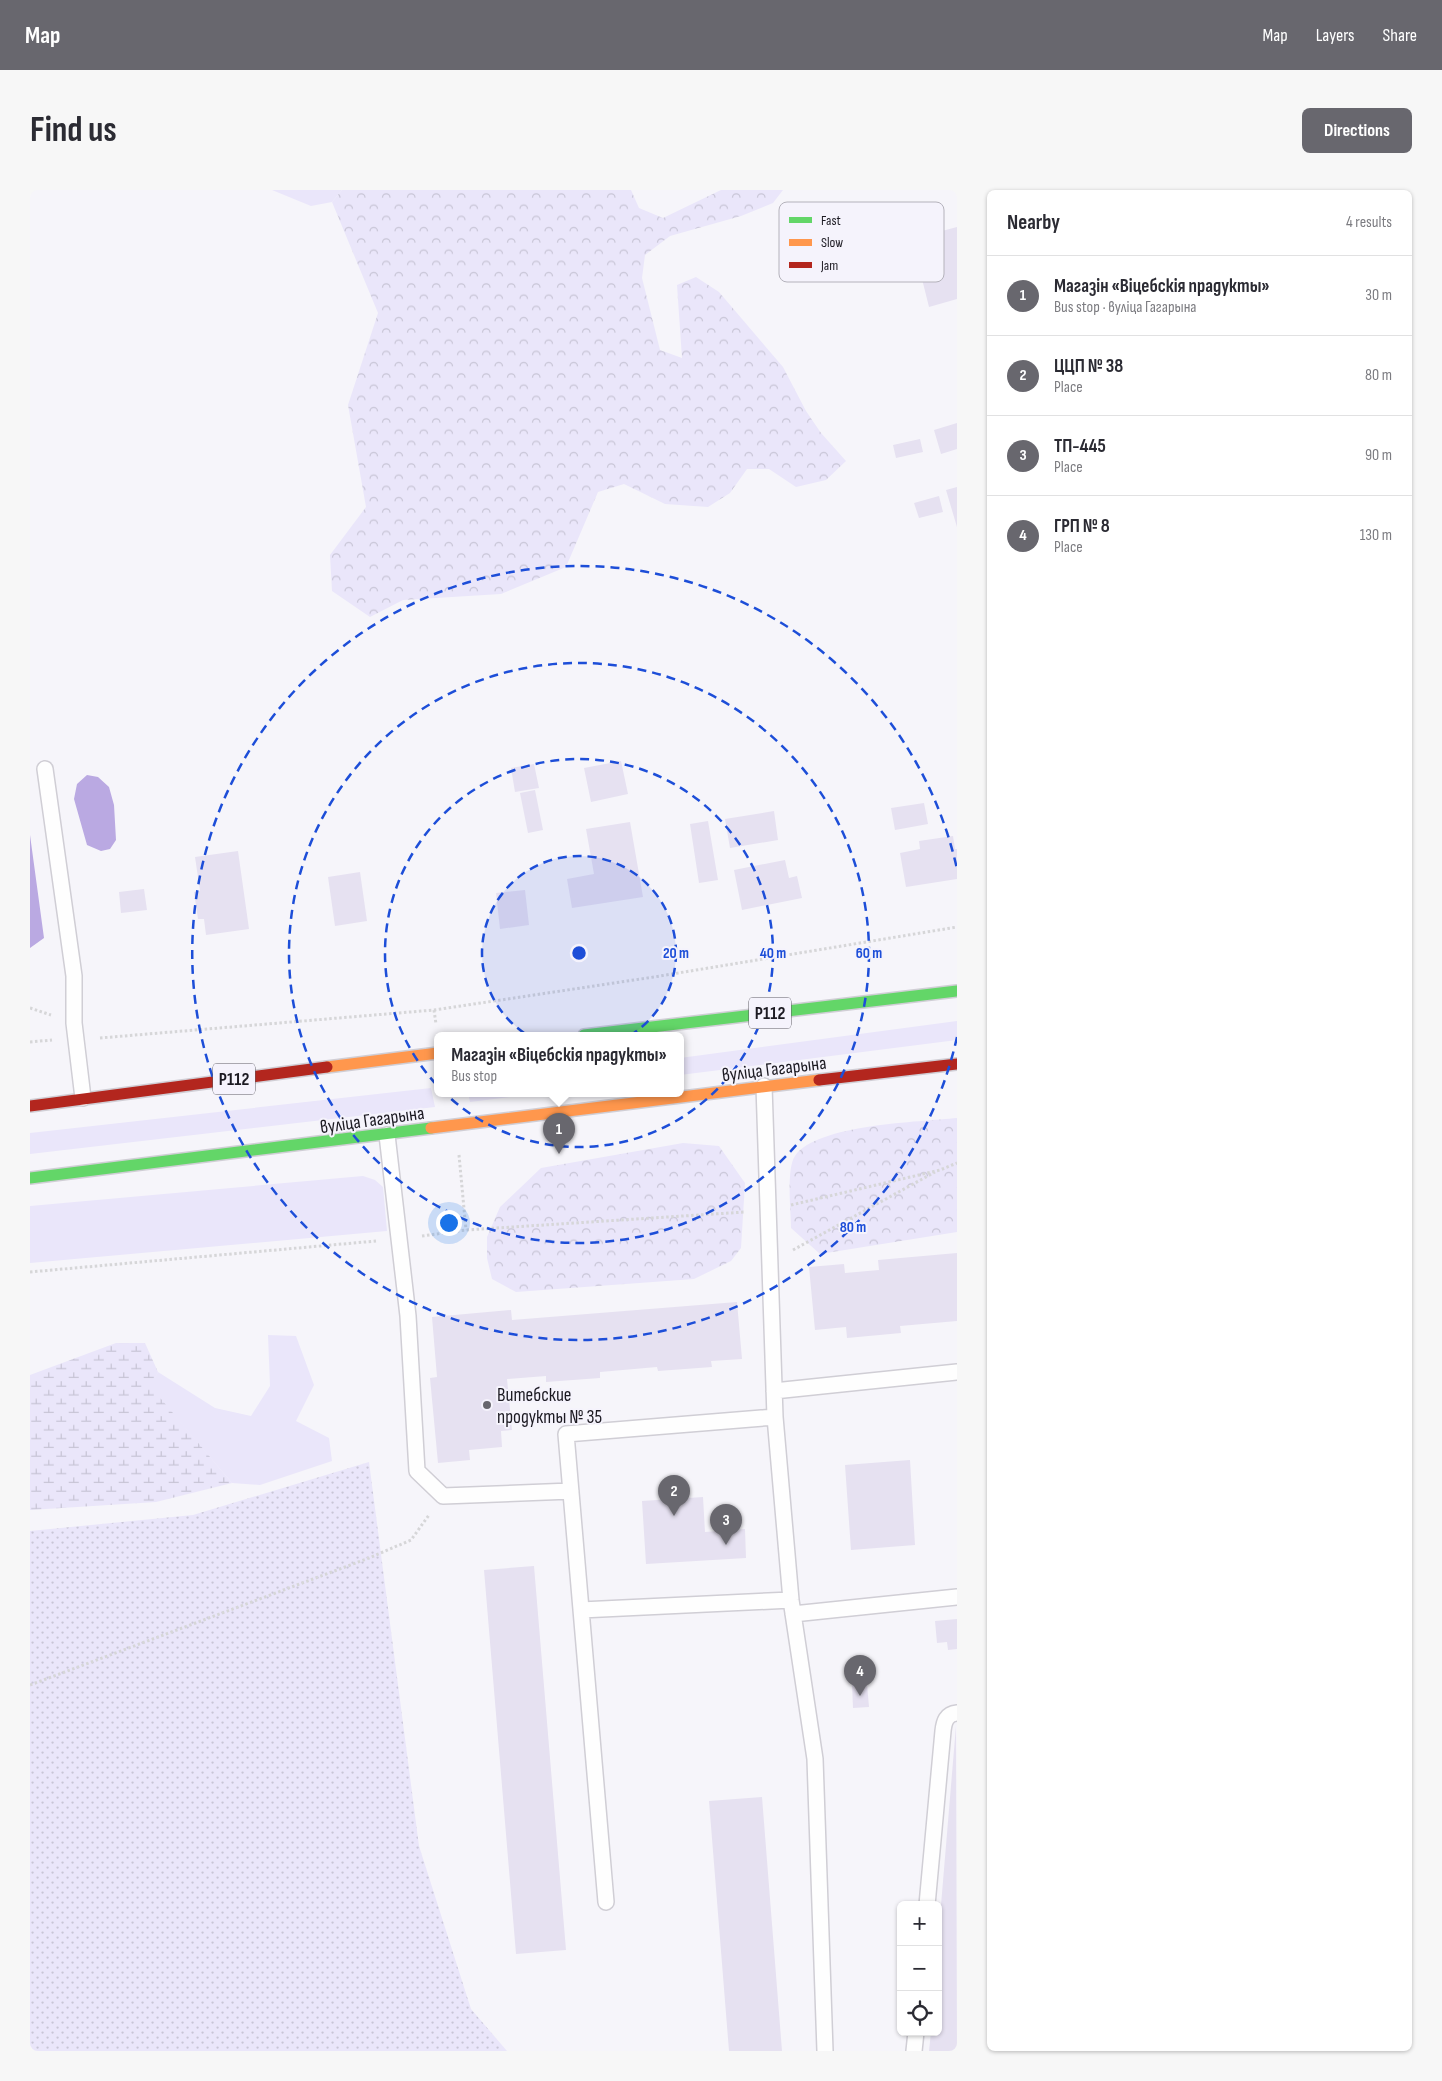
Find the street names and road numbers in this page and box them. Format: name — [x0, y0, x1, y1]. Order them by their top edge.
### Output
road number: Р112 — [749, 998, 791, 1028]
street label: вуліца Гагарына — [721, 1052, 828, 1087]
road number: Р112 — [213, 1064, 255, 1094]
street label: вуліца Гагарына — [319, 1102, 426, 1139]

